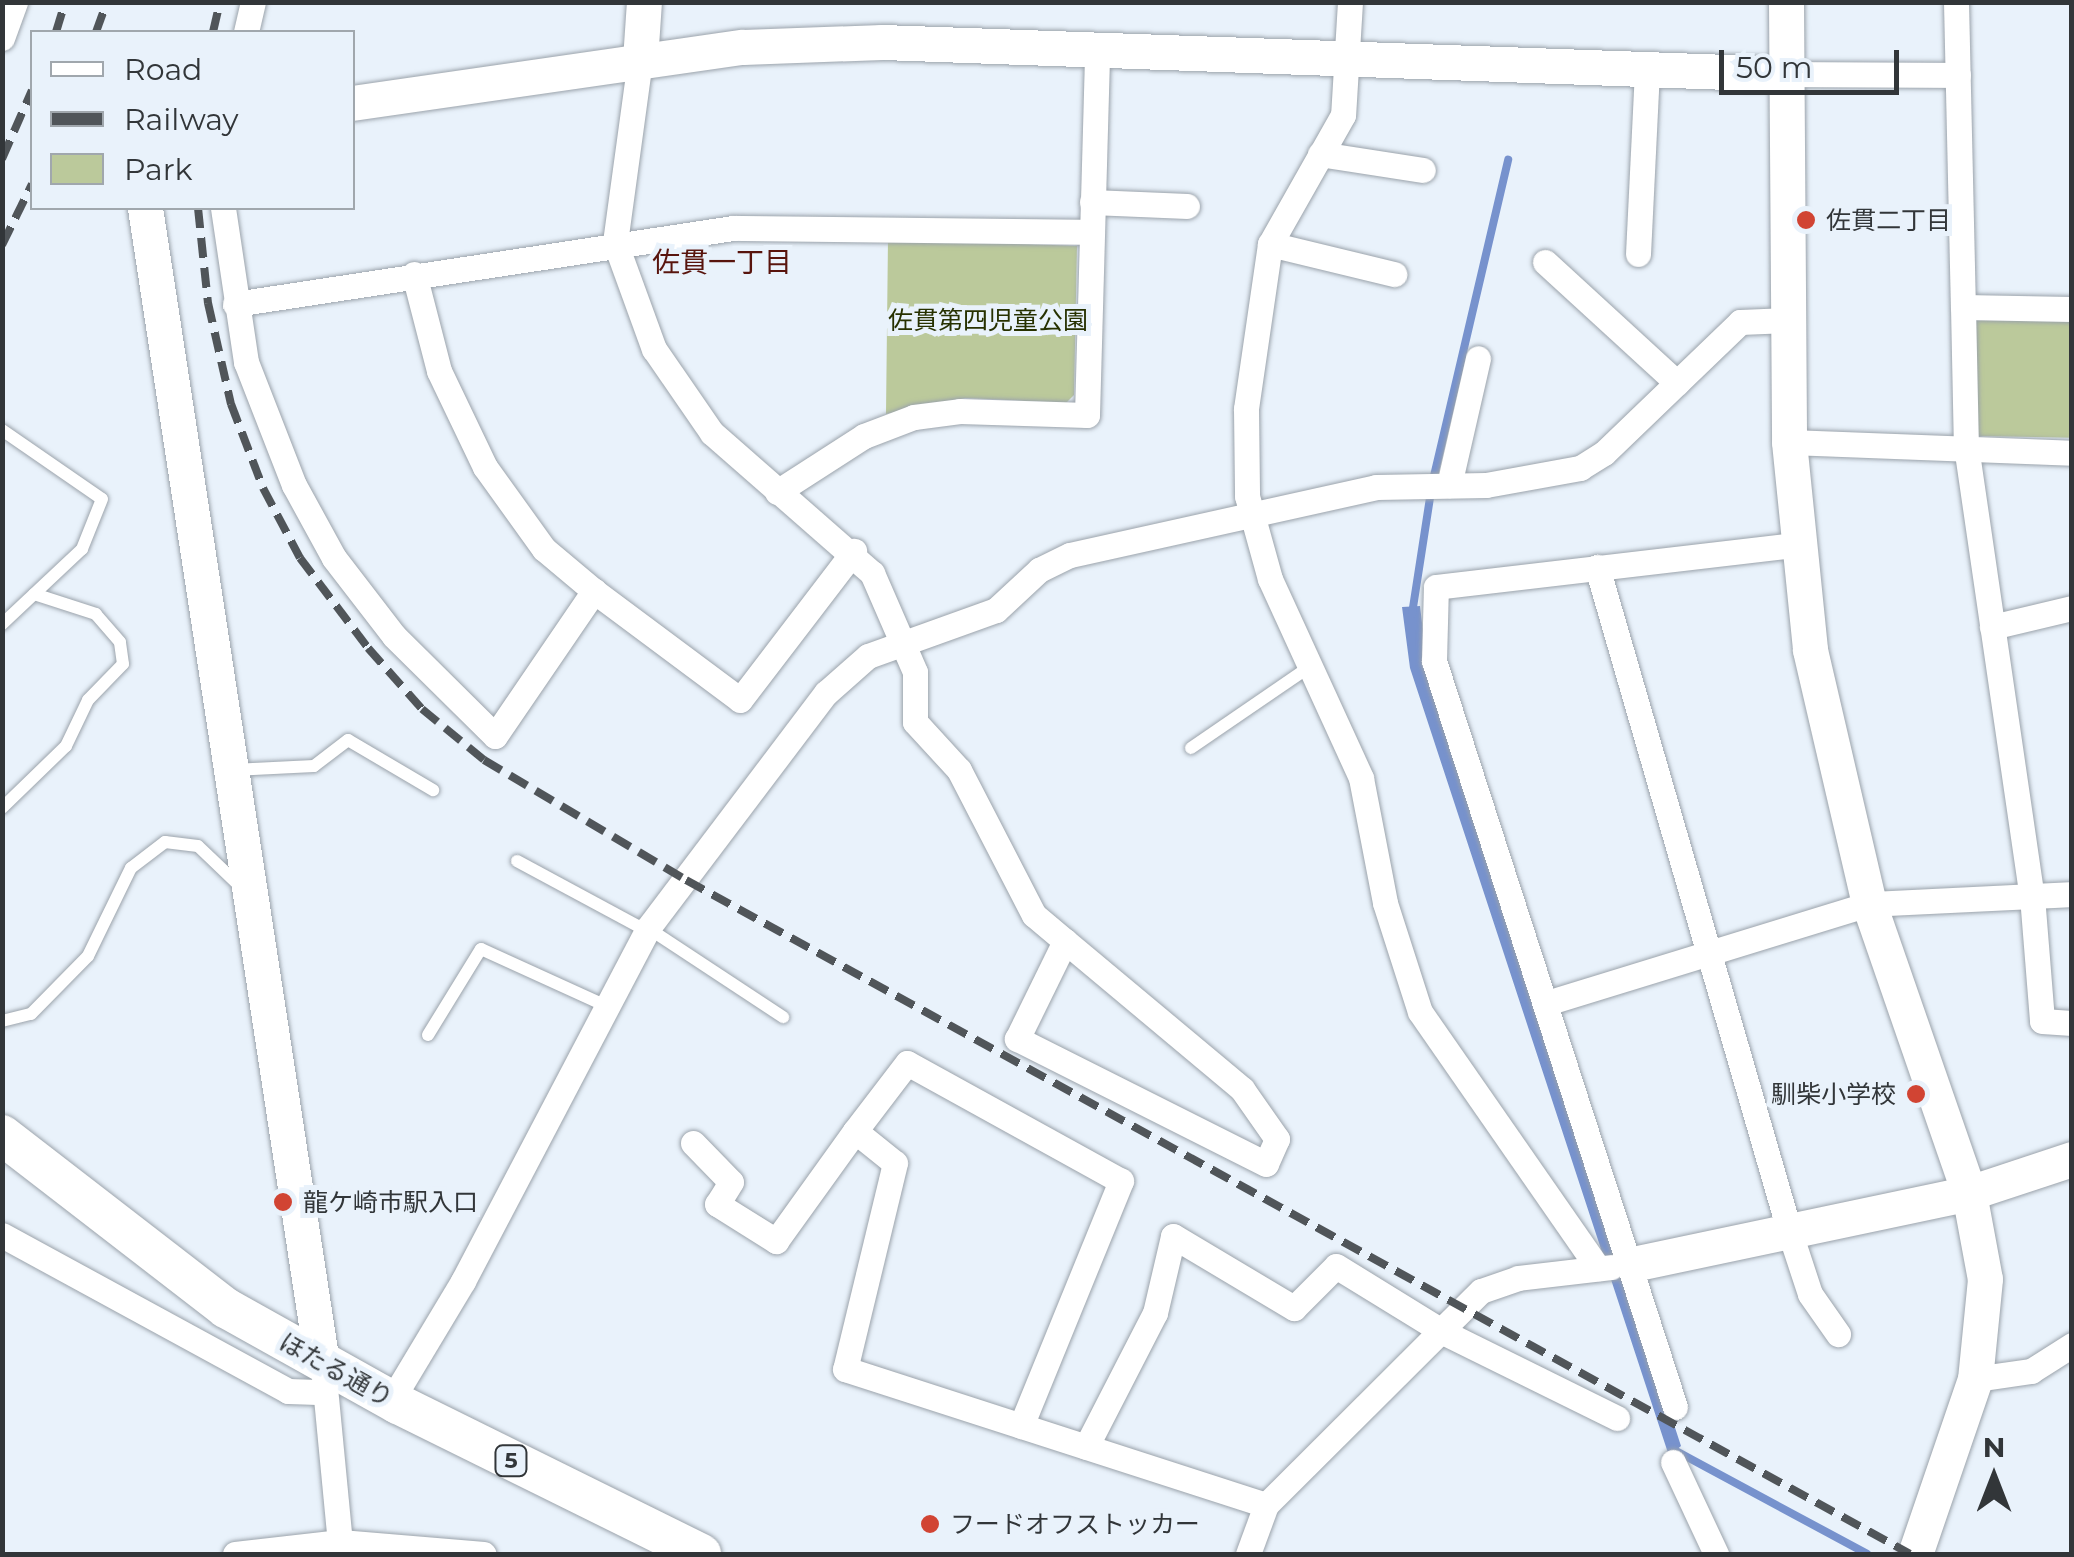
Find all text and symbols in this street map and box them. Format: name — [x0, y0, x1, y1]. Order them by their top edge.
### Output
legend — [30, 30, 355, 210]
scale bar — [1724, 30, 1904, 92]
text: 50 m — [1736, 49, 1813, 86]
text: Road — [124, 51, 202, 88]
text: Railway — [124, 101, 239, 138]
text: Park — [124, 151, 193, 188]
place label: 佐貫二丁目 — [1826, 205, 1951, 235]
marker: 佐貫二丁目 — [1795, 209, 1817, 231]
district label: 佐貫一丁目 — [652, 245, 792, 279]
park label: 佐貫第四児童公園 — [888, 305, 1088, 335]
place label: 馴柴小学校 — [1771, 1079, 1896, 1109]
marker: 馴柴小学校 — [1905, 1083, 1927, 1105]
place label: 龍ケ崎市駅入口 — [303, 1187, 478, 1217]
marker: 龍ケ崎市駅入口 — [272, 1191, 294, 1213]
street label: ほたる通り — [274, 1327, 398, 1413]
north arrow — [1944, 1427, 2044, 1527]
text: N — [1983, 1430, 2005, 1464]
road number: 5 — [494, 1444, 528, 1478]
place label: フードオフストッカー — [950, 1509, 1200, 1539]
marker: フードオフストッカー — [919, 1513, 941, 1535]

